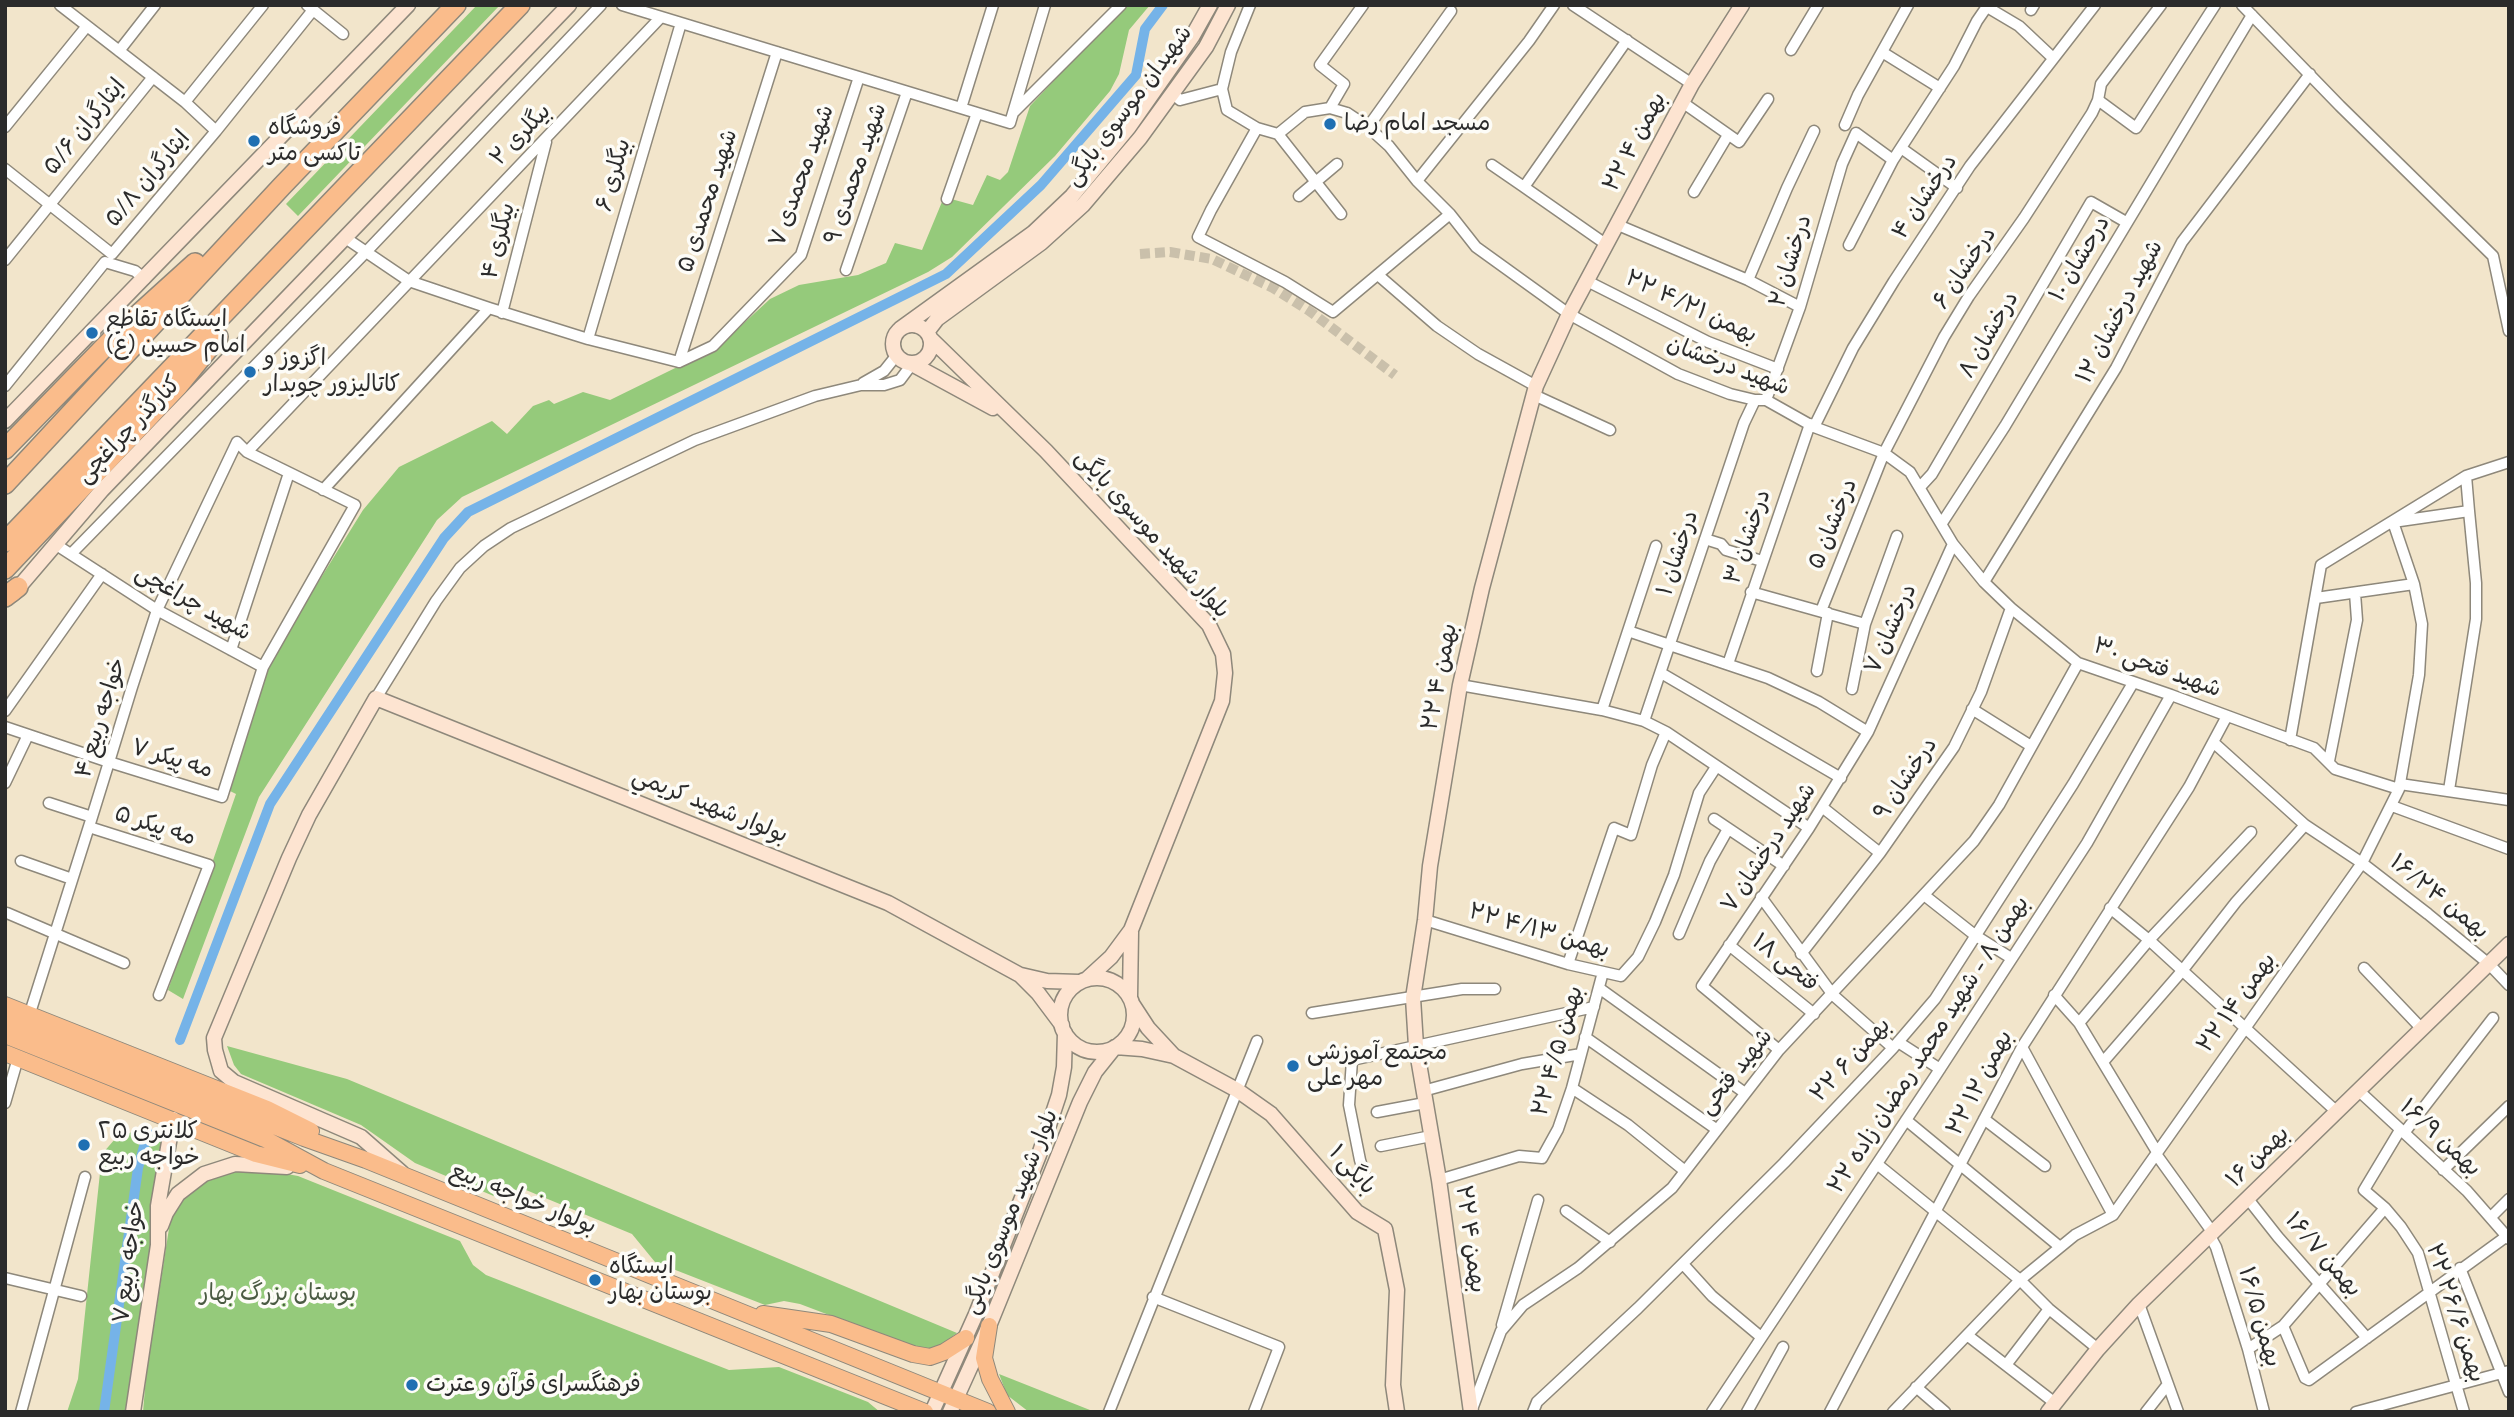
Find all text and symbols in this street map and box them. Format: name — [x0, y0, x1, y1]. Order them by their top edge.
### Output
street label: شهیدان موسوی بایگی — [1059, 20, 1199, 192]
street label: ایثارگران ۵/۶ — [38, 73, 132, 181]
street label: ۲۲ بهمن ۴ — [1597, 88, 1673, 196]
street label: بیگلری ۲ — [485, 98, 557, 172]
street label: شهید محمدی ۹ — [819, 100, 893, 248]
street label: شهید محمدی ۷ — [763, 101, 841, 251]
place label: مسجد امام رضا — [1344, 110, 1490, 138]
place label: فروشگاه تاکسی متر — [268, 114, 361, 168]
marker: مسجد امام رضا — [1322, 116, 1338, 132]
street label: ایثارگران ۵/۸ — [100, 125, 196, 233]
street label: شهید محمدی ۵ — [672, 126, 744, 276]
marker: فروشگاه تاکسی متر — [246, 133, 262, 149]
street label: بیگلری ۶ — [590, 135, 638, 215]
street label: درخشان ۴ — [1887, 149, 1963, 245]
street label: بیگلری ۴ — [476, 200, 522, 282]
street label: درحشان ۱۰ — [2044, 211, 2116, 307]
street label: درخشان ۲ — [1764, 212, 1818, 310]
street label: درخشان ۶ — [1927, 222, 2003, 314]
street label: شهید درخشان ۱۲ — [2071, 236, 2169, 388]
street label: ۲۲ بهمن ۴/۲۱ — [1621, 264, 1761, 350]
street label: درخشان ۸ — [1953, 287, 2025, 383]
place label: ایستگاه تقاظع امام حسین (ع) — [106, 306, 246, 360]
marker: ایستگاه تقاظع امام حسین (ع) — [84, 325, 100, 341]
street label: شهید درخشان — [1663, 330, 1793, 402]
place label: اگزوز و کاتالیزور چوبدار — [264, 345, 400, 399]
marker: اگزوز و کاتالیزور چوبدار — [242, 364, 258, 380]
street label: کنارگذر چراغچی — [71, 371, 187, 489]
street label: بلوار شهید موسوی بایگی — [1069, 444, 1235, 624]
street label: درخشان ۵ — [1802, 475, 1864, 573]
street label: درخشان ۳ — [1719, 486, 1777, 588]
street label: درخشان ۱ — [1651, 507, 1705, 599]
street label: شهید چراغچی — [130, 559, 256, 647]
street label: درخشان ۷ — [1859, 580, 1923, 678]
street label: ۲۲ بهمن ۴ — [1416, 621, 1464, 733]
street label: شهید فتحی ۳۰ — [2089, 632, 2225, 704]
street label: خواجه ربیع ۴ — [70, 654, 132, 782]
street label: درخشان ۹ — [1868, 732, 1944, 826]
street label: مه پیکر ۷ — [128, 734, 216, 784]
street label: بولوار شهيد كريمي — [628, 762, 792, 850]
street label: شهید درخشان ۷ — [1715, 778, 1823, 918]
street label: مه پیکر ۵ — [111, 800, 199, 852]
street label: بهمن ۱۶/۲۴ — [2384, 849, 2494, 945]
street label: ۲۲ بهمن ۸ - شهید محمد رمضان زاده — [1822, 891, 2036, 1199]
street label: ۲۲ بهمن ۴/۱۳ — [1465, 898, 1613, 964]
street label: فتحی ۱۸ — [1746, 928, 1824, 998]
street label: ۲۲ بهمن ۱۴ — [2192, 948, 2282, 1058]
street label: ۲۲ بهمن ۴/۵ — [1526, 983, 1590, 1119]
street label: ۲۲ بهمن ۶ — [1805, 1012, 1897, 1108]
street label: شهید فتحی — [1693, 1023, 1779, 1121]
street label: ۲۲ بهمن ۱۲ — [1941, 1026, 2019, 1140]
place label: مجتمع آموزشی مهر علی — [1307, 1039, 1447, 1093]
marker: مجتمع آموزشی مهر علی — [1285, 1058, 1301, 1074]
street label: بهمن ۱۶/۹ — [2394, 1093, 2486, 1183]
street label: بلوار شهید موسوی بایگی — [957, 1106, 1065, 1318]
place label: کلانتری ٢۵ خواجه ربیع — [98, 1118, 200, 1172]
street label: بهمن ۱۶ — [2221, 1120, 2295, 1194]
marker: کلانتری ٢۵ خواجه ربیع — [76, 1137, 92, 1153]
street label: بایگی ۱ — [1322, 1139, 1382, 1201]
street label: بولوار خواجه ربیع — [446, 1157, 600, 1241]
street label: ۲۲ بهمن ۴ — [1449, 1183, 1491, 1295]
street label: خواجه ربیع ۷ — [108, 1199, 150, 1325]
street label: بهمن ۱۶/۷ — [2279, 1207, 2367, 1303]
street label: ۲۲ بهمن ۲۶/۶ — [2420, 1240, 2490, 1386]
place label: ایستگاه بوستان بهار — [609, 1253, 712, 1307]
street label: بهمن ۱۶/۵ — [2232, 1264, 2286, 1370]
marker: ایستگاه بوستان بهار — [587, 1272, 603, 1288]
park label: بوستان بزرگ بهار — [200, 1280, 356, 1308]
place label: فرهنگسرای قرآن و عترت — [426, 1371, 641, 1399]
marker: فرهنگسرای قرآن و عترت — [404, 1377, 420, 1393]

